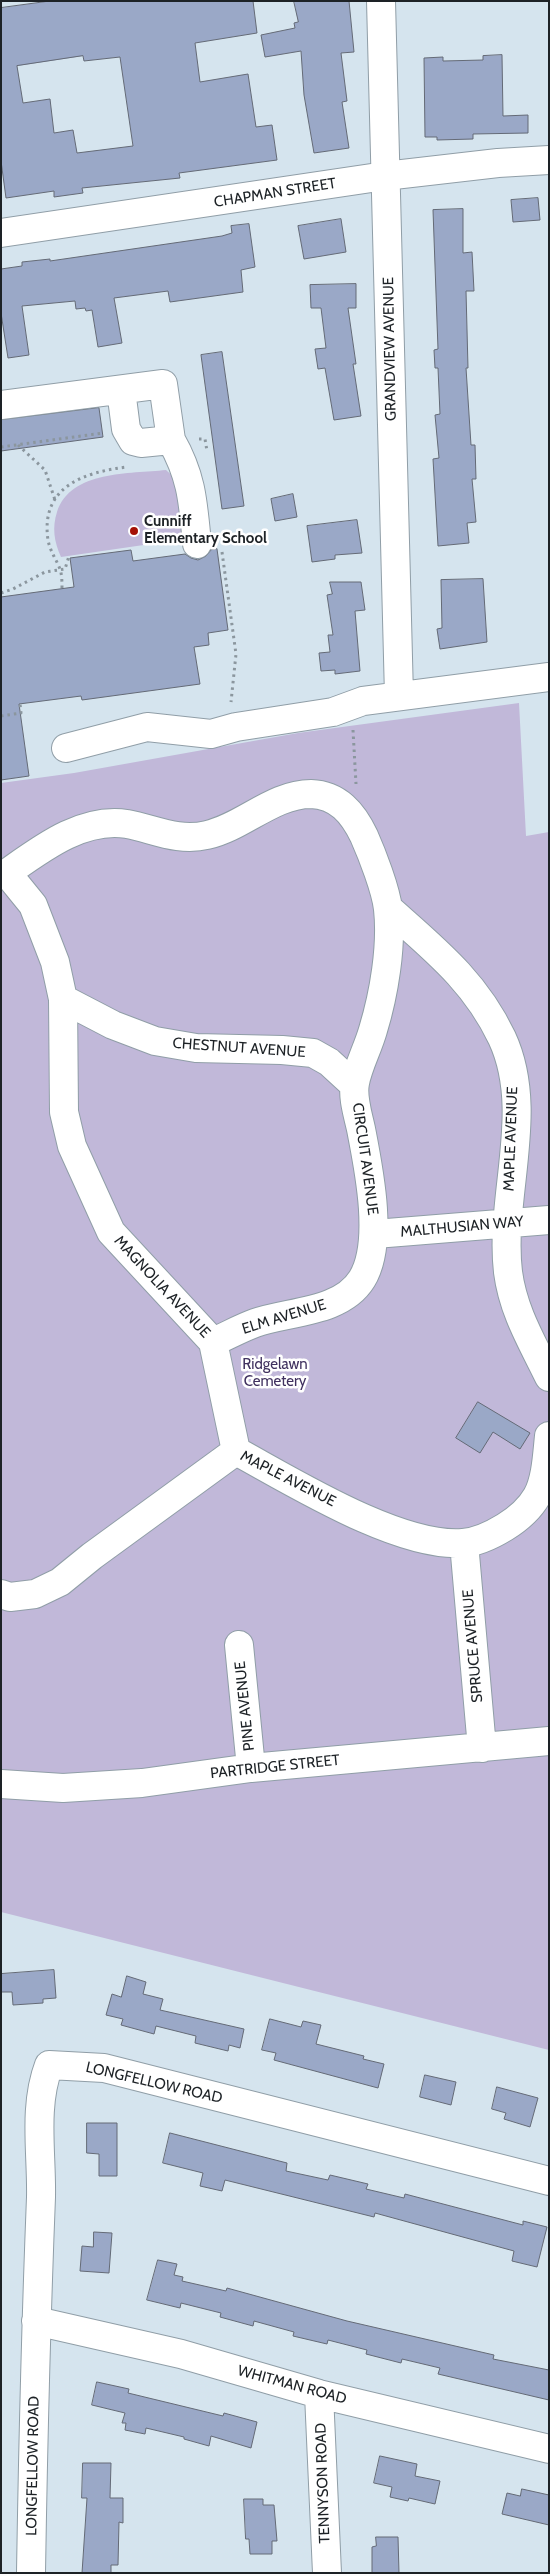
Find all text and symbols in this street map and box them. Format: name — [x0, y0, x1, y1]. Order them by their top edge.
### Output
street label: CHAPMAN STREET — [213, 174, 337, 212]
street label: GRANDVIEW AVENUE — [380, 277, 400, 421]
place label: Cunniff Elementary School — [144, 513, 267, 548]
marker: Cunniff Elementary School — [128, 525, 140, 537]
street label: CHESTNUT AVENUE — [172, 1034, 306, 1062]
street label: MAPLE AVENUE — [500, 1086, 522, 1192]
street label: CIRCUIT AVENUE — [348, 1102, 382, 1216]
street label: MALTHUSIAN WAY — [400, 1213, 524, 1241]
street label: MAGNOLIA AVENUE — [110, 1232, 214, 1342]
street label: ELM AVENUE — [240, 1296, 328, 1338]
park label: Ridgelawn Cemetery — [242, 1356, 308, 1391]
street label: MAPLE AVENUE — [237, 1447, 339, 1511]
street label: SPRUCE AVENUE — [459, 1588, 487, 1704]
street label: PINE AVENUE — [231, 1660, 259, 1752]
street label: PARTRIDGE STREET — [209, 1751, 341, 1783]
street label: LONGFELLOW ROAD — [84, 2059, 224, 2107]
street label: WHITMAN ROAD — [236, 2362, 348, 2408]
street label: LONGFELLOW ROAD — [23, 2396, 43, 2536]
street label: TENNYSON ROAD — [312, 2422, 334, 2544]

